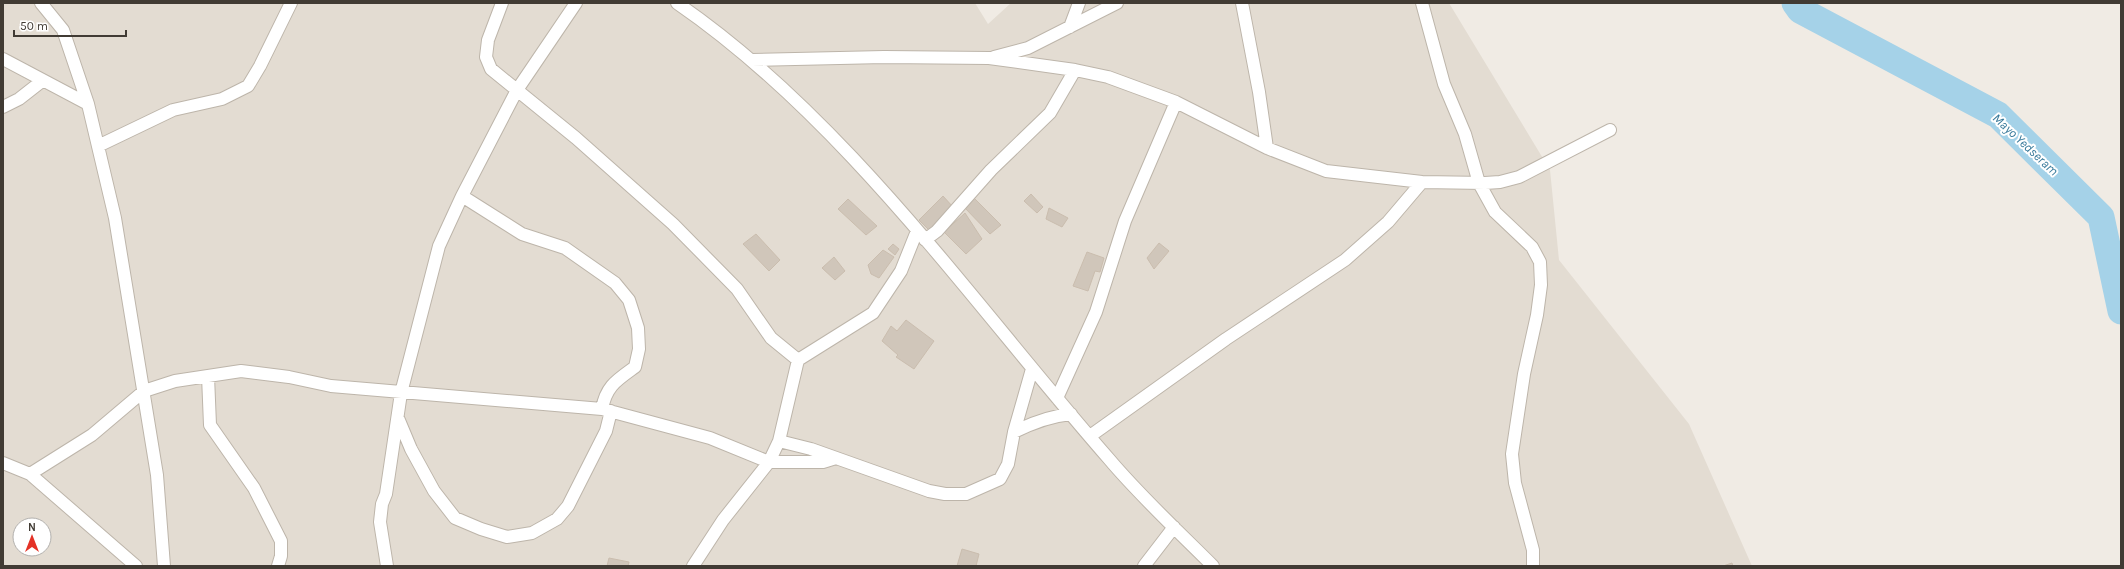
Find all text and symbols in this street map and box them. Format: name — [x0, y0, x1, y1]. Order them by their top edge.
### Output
scale bar — [14, 12, 126, 38]
text: 50 m — [20, 19, 48, 33]
water label: Mayo Yedseram — [1990, 110, 2062, 179]
north arrow — [12, 517, 52, 557]
text: N — [28, 521, 36, 534]

